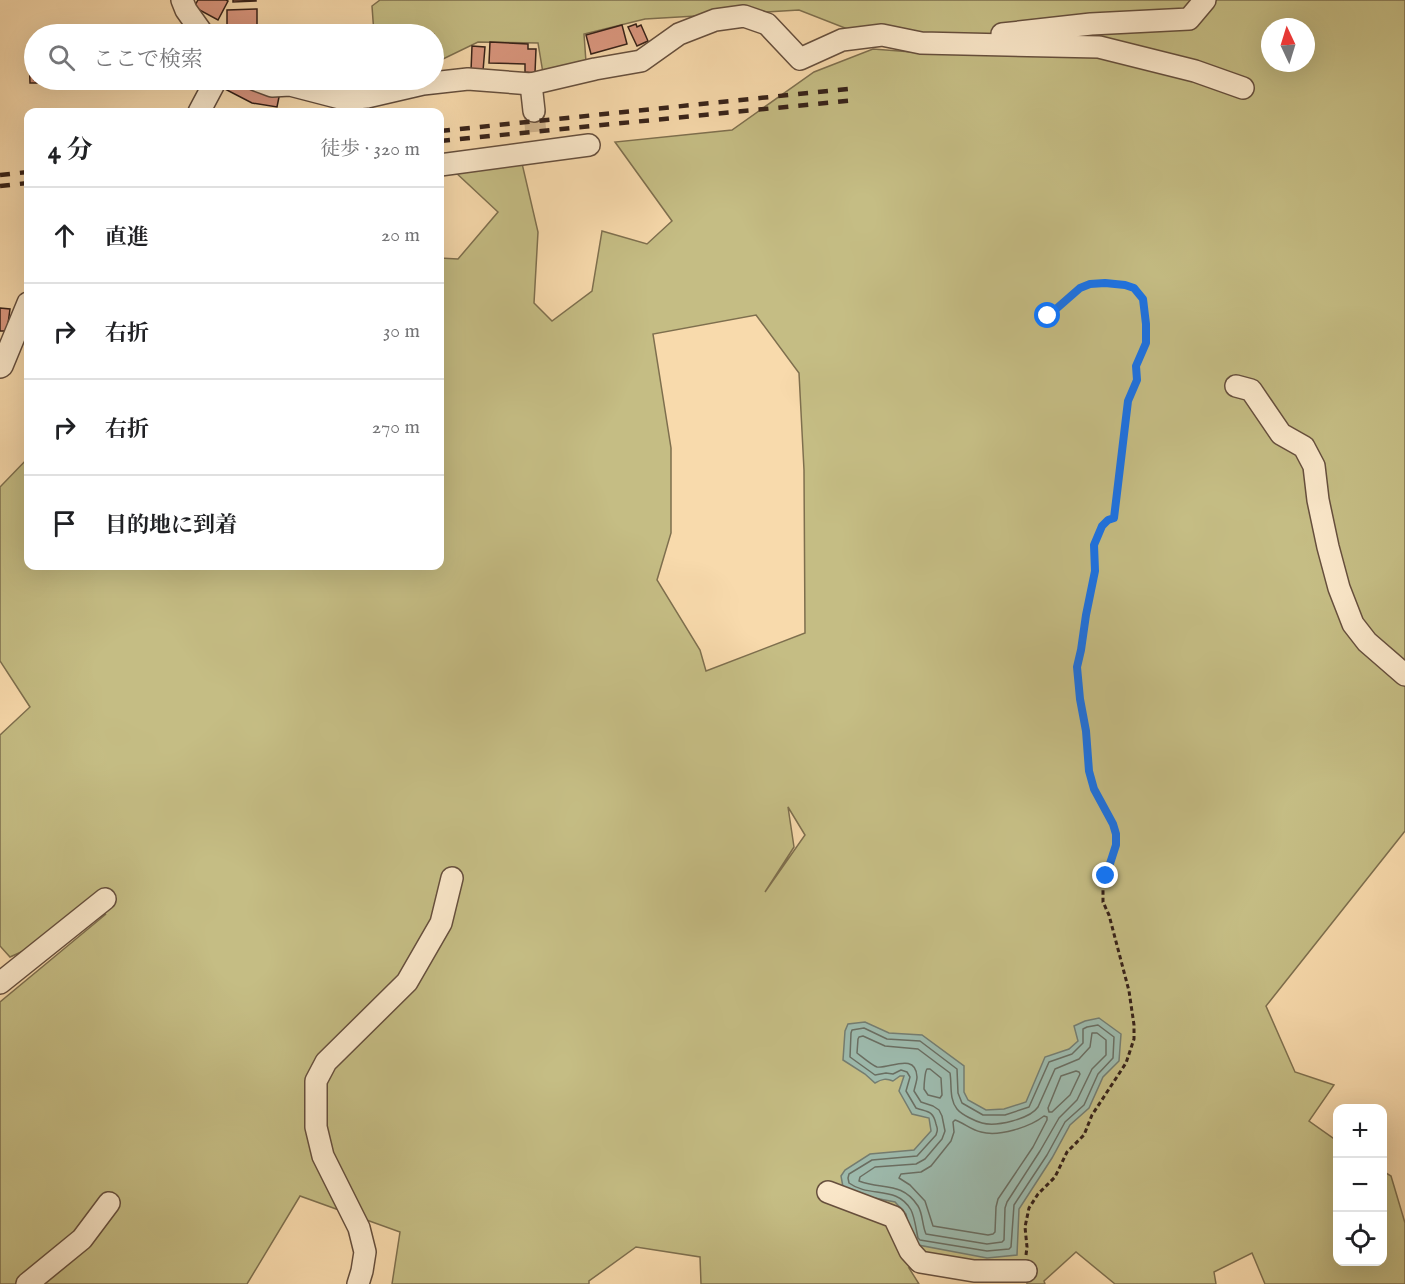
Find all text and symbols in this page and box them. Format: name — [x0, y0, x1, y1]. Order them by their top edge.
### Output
north arrow — [1261, 18, 1315, 72]
search box — [24, 24, 444, 90]
icon: search — [45, 41, 78, 74]
text: ここで検索 — [93, 46, 203, 74]
text: 4 分 — [48, 134, 92, 167]
text: 徒歩 · 320 m — [320, 137, 420, 162]
icon: ahead — [48, 219, 81, 252]
text: 20 m — [381, 223, 420, 248]
text: 直進 — [105, 224, 149, 252]
route start — [1034, 302, 1060, 328]
icon: right — [48, 315, 81, 348]
text: 30 m — [383, 319, 420, 344]
text: 右折 — [105, 320, 149, 348]
icon: right — [48, 411, 81, 444]
text: 270 m — [372, 415, 420, 440]
text: 右折 — [105, 416, 149, 444]
icon: arrive — [48, 507, 81, 540]
text: 目的地に到着 — [105, 512, 237, 540]
route end — [1092, 862, 1118, 888]
map controls — [1333, 1104, 1387, 1266]
button: + — [1333, 1104, 1387, 1158]
button: − — [1333, 1158, 1387, 1212]
button: locate — [1333, 1212, 1387, 1266]

